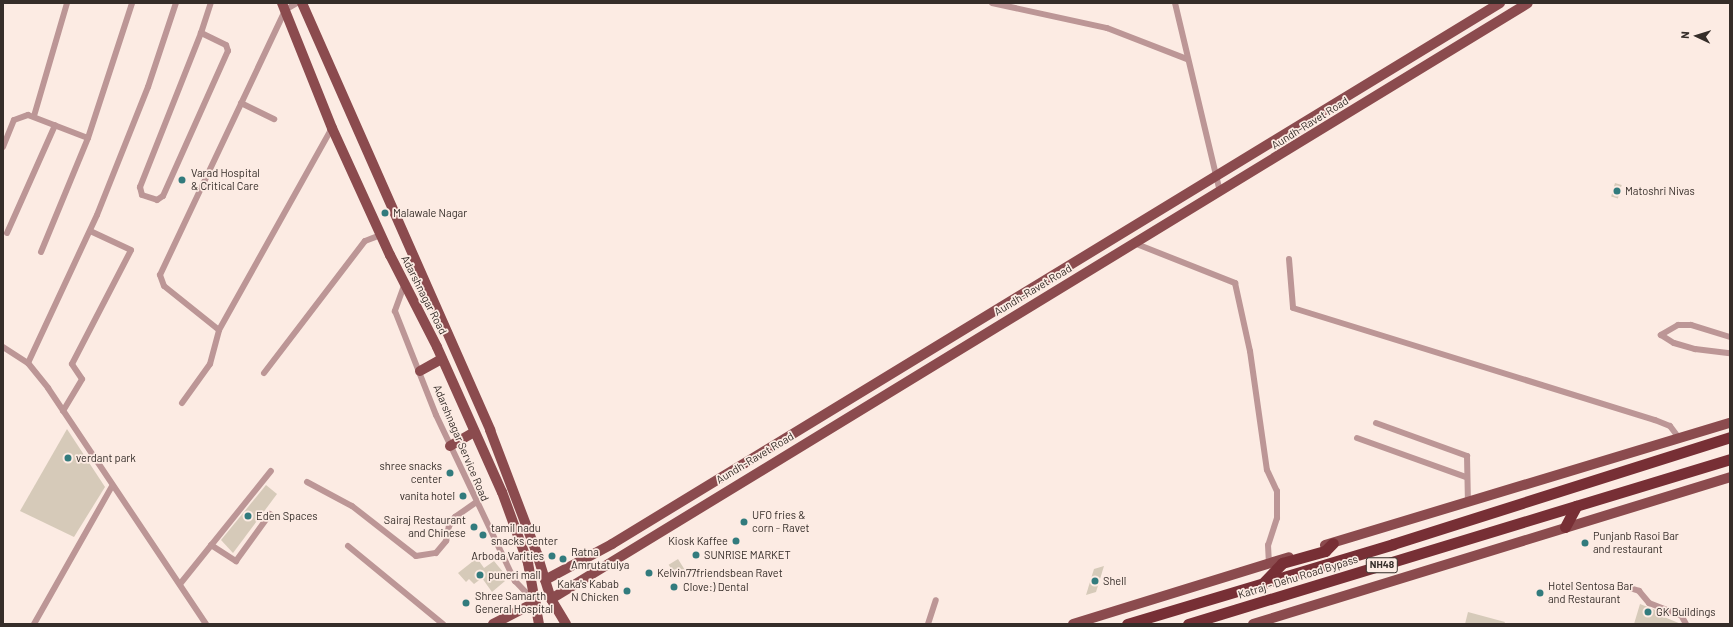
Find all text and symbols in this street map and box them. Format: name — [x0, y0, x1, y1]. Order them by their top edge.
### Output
north arrow — [1677, 16, 1717, 56]
text: N — [1678, 31, 1691, 39]
street label: Aundh-Ravet Road — [1269, 94, 1351, 152]
place label: Varad Hospital & Critical Care — [191, 167, 260, 193]
marker: Varad Hospital & Critical Care — [176, 174, 188, 186]
place label: Matoshri Nivas — [1625, 184, 1695, 198]
marker: Matoshri Nivas — [1612, 186, 1622, 196]
place label: Malawale Nagar — [393, 206, 467, 220]
marker: Malawale Nagar — [380, 208, 390, 218]
street label: Adarshnagar Road — [398, 253, 450, 337]
street label: Aundh-Ravet Road — [992, 262, 1074, 318]
street label: Adarshnagar Service Road — [430, 383, 492, 503]
street label: Aundh-Ravet Road — [714, 430, 796, 486]
place label: verdant park — [76, 451, 136, 465]
marker: verdant park — [63, 453, 73, 463]
place label: shree snacks center — [380, 460, 442, 486]
marker: shree snacks center — [445, 468, 455, 478]
place label: vanita hotel — [400, 489, 455, 503]
marker: vanita hotel — [458, 491, 468, 501]
place label: Eden Spaces — [256, 509, 318, 523]
place label: UFO fries & corn - Ravet — [752, 509, 809, 535]
marker: Eden Spaces — [243, 511, 253, 521]
place label: Sairaj Restaurant and Chinese — [384, 514, 466, 540]
marker: UFO fries & corn - Ravet — [739, 517, 749, 527]
marker: Sairaj Restaurant and Chinese — [469, 522, 479, 532]
place label: tamil nadu snacks center — [491, 522, 558, 548]
marker: tamil nadu snacks center — [478, 530, 488, 540]
place label: Punjanb Rasoi Bar and restaurant — [1593, 530, 1679, 556]
place label: Kiosk Kaffee — [668, 534, 728, 548]
marker: Kiosk Kaffee — [731, 536, 741, 546]
marker: Punjanb Rasoi Bar and restaurant — [1580, 538, 1590, 548]
place label: Ratna Amrutatulya — [571, 546, 629, 572]
place label: SUNRISE MARKET — [704, 548, 791, 562]
place label: Arboda Varities — [471, 549, 544, 563]
marker: SUNRISE MARKET — [691, 550, 701, 560]
marker: Arboda Varities — [547, 551, 557, 561]
street label: Katraj - Dehu Road Bypass — [1237, 552, 1359, 602]
marker: Ratna Amrutatulya — [558, 554, 568, 564]
road number: NH48 — [1365, 557, 1399, 573]
place label: Kelvin77friendsbean Ravet — [657, 566, 783, 580]
place label: puneri mall — [488, 568, 540, 582]
marker: Kelvin77friendsbean Ravet — [644, 568, 654, 578]
marker: puneri mall — [475, 570, 485, 580]
place label: Shell — [1103, 574, 1126, 588]
marker: Shell — [1090, 576, 1100, 586]
place label: Kaka's Kabab N Chicken — [557, 578, 619, 604]
place label: Clove:) Dental — [683, 580, 748, 594]
place label: Hotel Sentosa Bar and Restaurant — [1548, 580, 1633, 606]
marker: Clove:) Dental — [668, 581, 680, 593]
marker: Kaka's Kabab N Chicken — [622, 586, 632, 596]
marker: Hotel Sentosa Bar and Restaurant — [1535, 588, 1545, 598]
place label: Shree Samarth General Hospital — [475, 590, 553, 616]
marker: Shree Samarth General Hospital — [460, 597, 472, 609]
place label: GK Buildings — [1656, 605, 1715, 619]
marker: GK Buildings — [1643, 607, 1653, 617]

